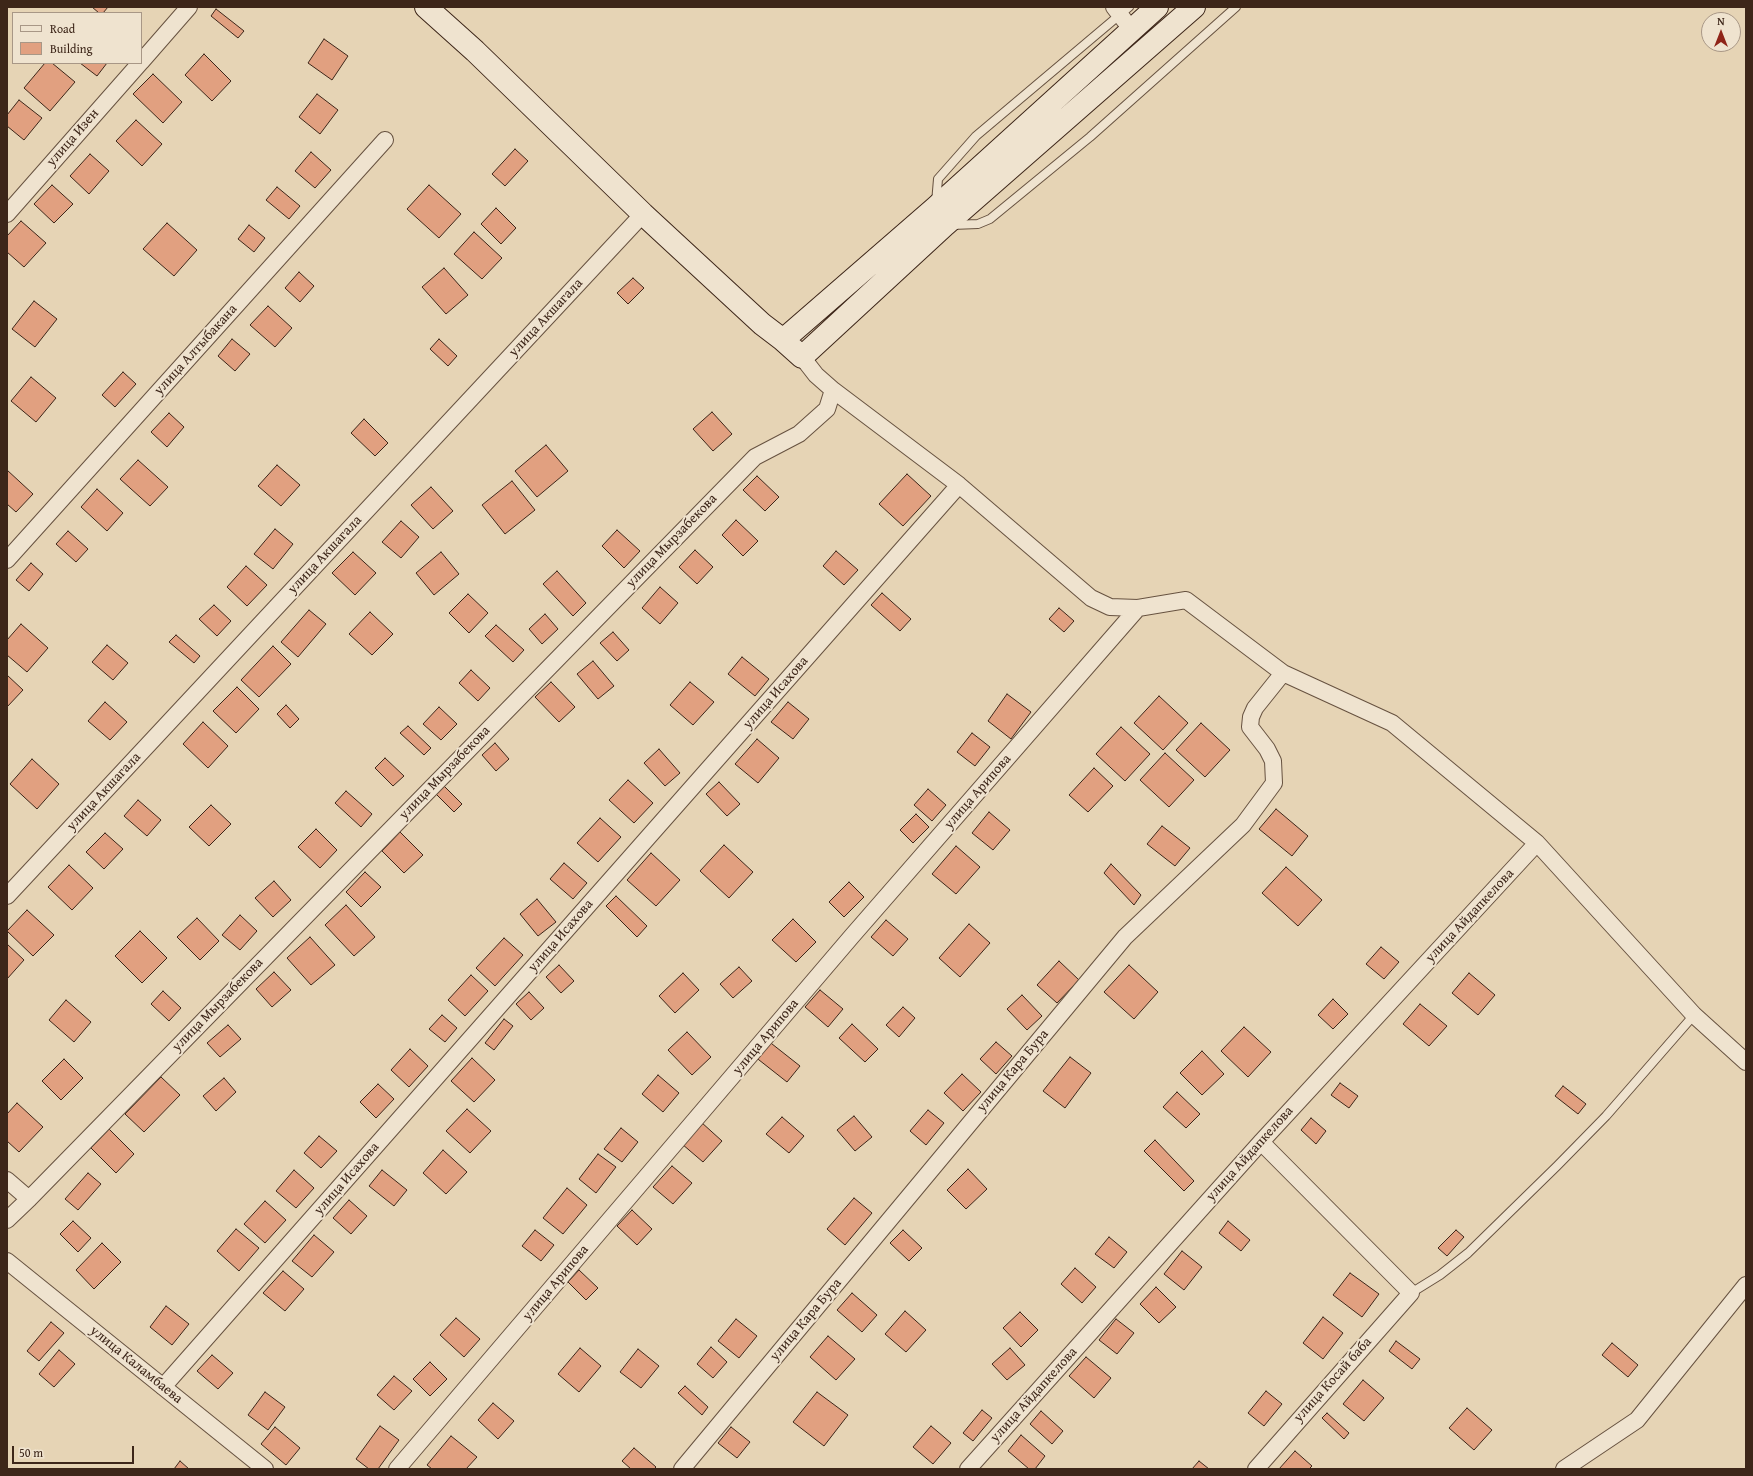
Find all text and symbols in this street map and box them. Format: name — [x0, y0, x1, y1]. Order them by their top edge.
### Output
legend — [12, 12, 142, 64]
north arrow — [1701, 12, 1741, 52]
text: N — [1717, 13, 1725, 29]
text: Road — [50, 20, 75, 37]
text: Building — [50, 40, 93, 57]
street label: улица Изен — [43, 106, 103, 170]
street label: улица Акшагала — [505, 275, 587, 361]
street label: улица Алтыбакана — [151, 301, 241, 399]
street label: улица Мырзабекова — [623, 491, 721, 591]
street label: улица Акшагала — [284, 512, 366, 598]
street label: улица Исахова — [740, 653, 812, 733]
street label: улица Мырзабекова — [396, 723, 494, 823]
street label: улица Акшагала — [63, 749, 145, 835]
street label: улица Арипова — [941, 751, 1015, 833]
street label: улица Айдапкелова — [1422, 866, 1518, 966]
street label: улица Исахова — [525, 896, 597, 976]
street label: улица Мырзабекова — [169, 955, 267, 1055]
street label: улица Арипова — [729, 996, 803, 1078]
street label: улица Кара Бура — [974, 1026, 1052, 1116]
street label: улица Айдапкелова — [1203, 1103, 1297, 1205]
street label: улица Исахова — [311, 1139, 383, 1219]
street label: улица Арипова — [519, 1242, 593, 1324]
street label: улица Кара Бура — [767, 1275, 845, 1365]
street label: улица Каламбаева — [86, 1322, 186, 1408]
street label: улица Косай баба — [1290, 1334, 1376, 1426]
street label: улица Айдапкелова — [987, 1344, 1081, 1446]
scale bar — [14, 1438, 136, 1464]
text: 50 m — [19, 1444, 43, 1461]

